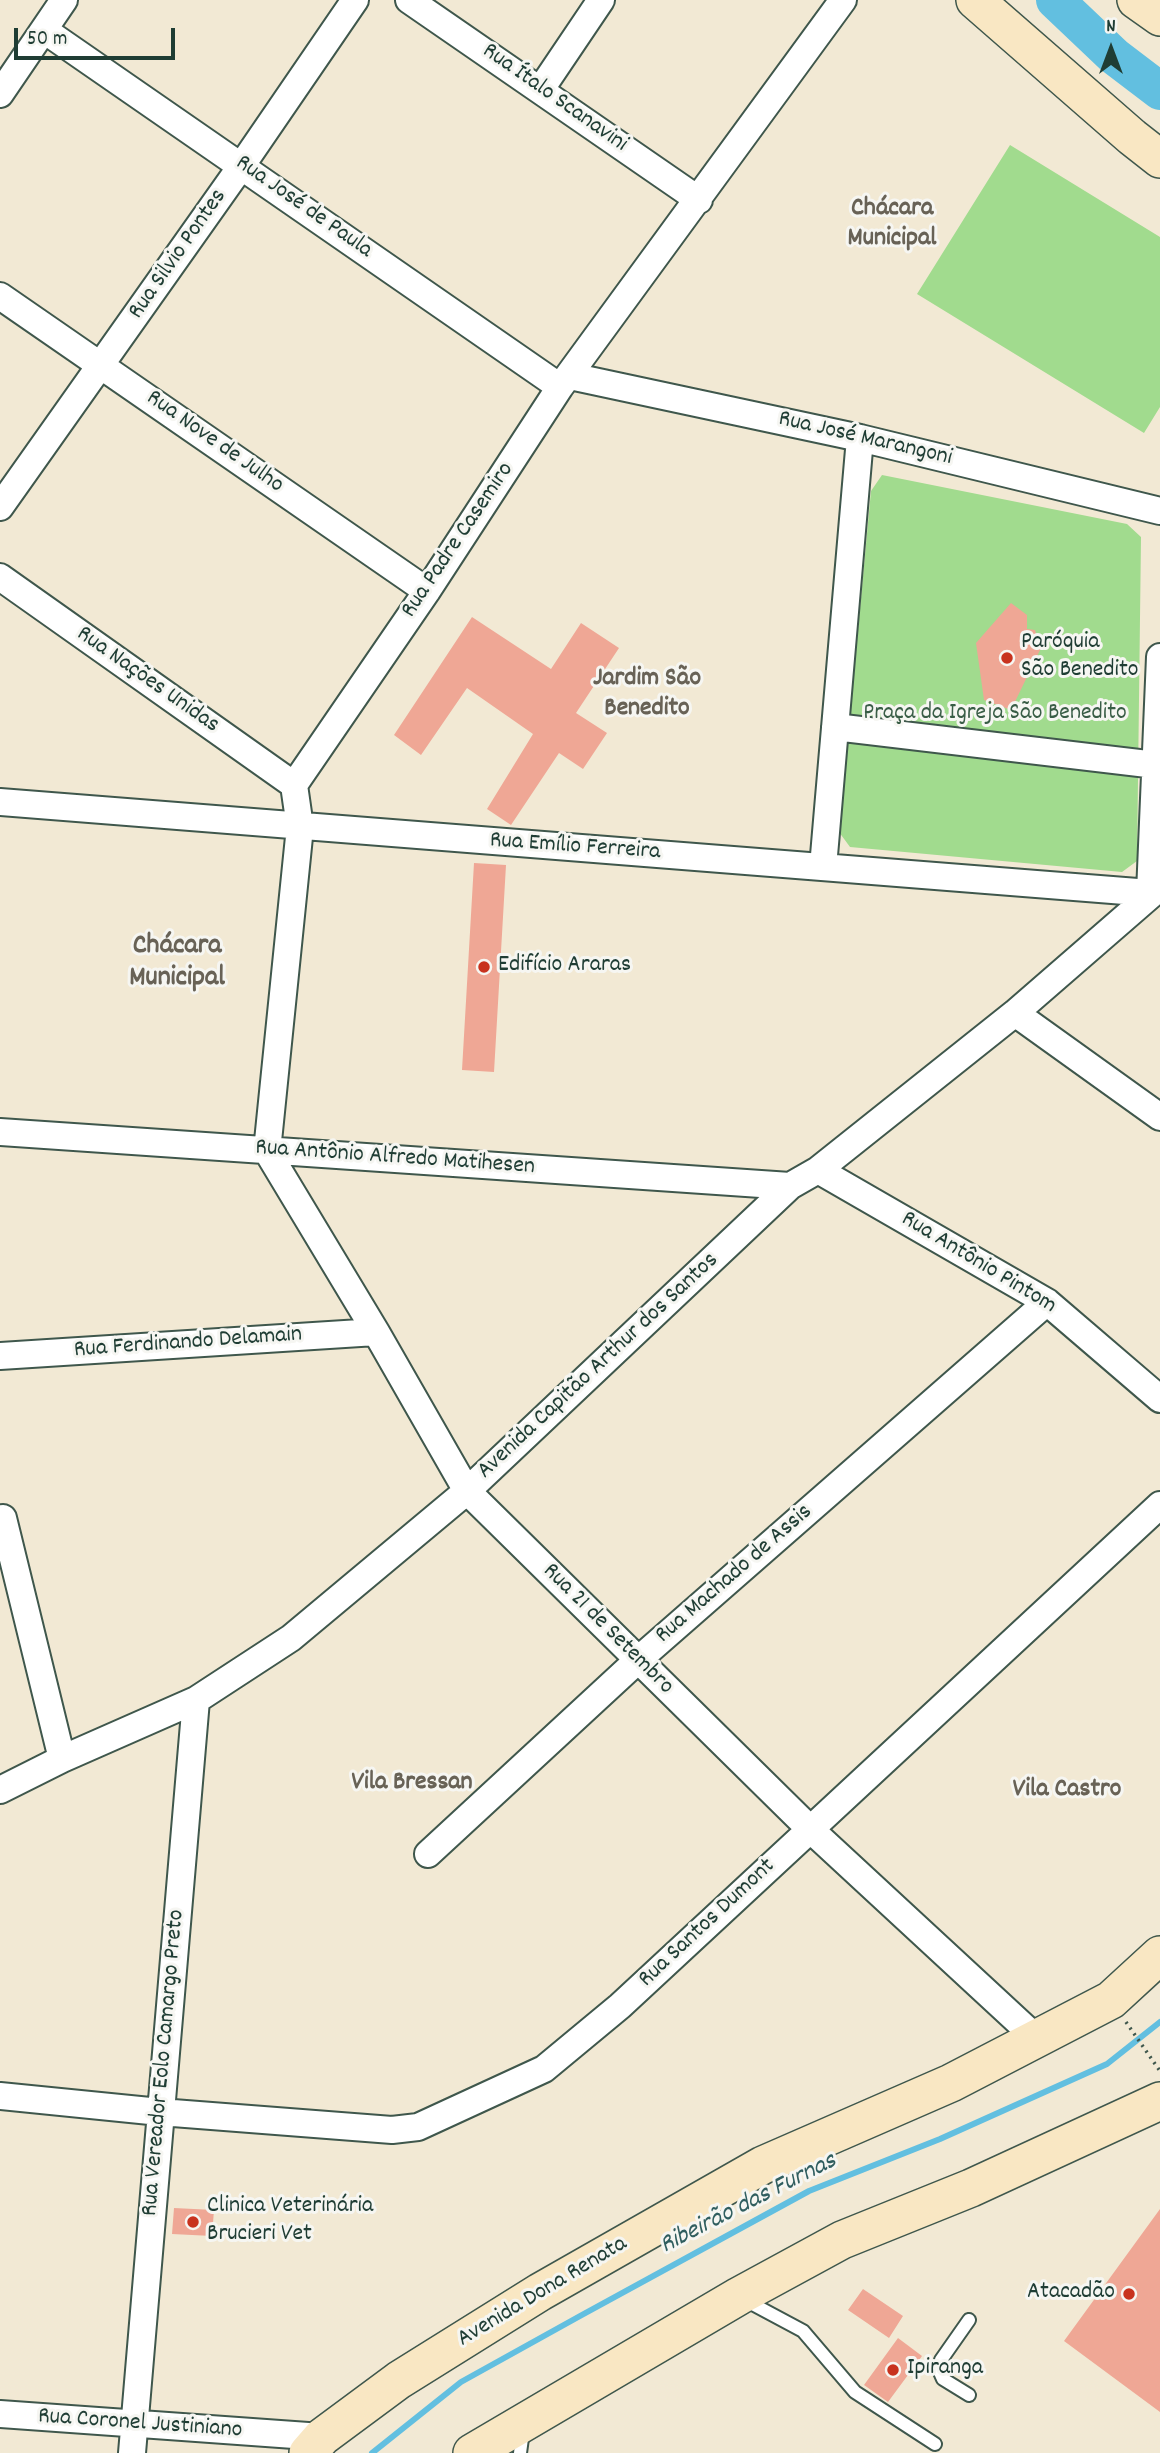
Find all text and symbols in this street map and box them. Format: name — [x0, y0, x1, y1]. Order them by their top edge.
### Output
scale bar — [18, 14, 178, 58]
north arrow — [1076, 14, 1146, 84]
text: N — [1106, 14, 1116, 41]
text: 50 m — [27, 25, 67, 55]
street label: Rua Ítalo Scanavini — [476, 38, 632, 160]
street label: Rua José de Paula — [229, 150, 377, 266]
street label: Rua Silvio Pontes — [124, 184, 234, 326]
district label: Chácara Municipal — [848, 194, 936, 256]
street label: Rua Nove de Julho — [140, 385, 288, 501]
street label: Rua José Marangoni — [775, 406, 955, 474]
street label: Rua Padre Casemiro — [396, 458, 522, 624]
street label: Rua Nações Unidas — [70, 621, 224, 741]
place label: Paróquia São Benedito — [1021, 630, 1139, 686]
marker: Paróquia São Benedito — [999, 650, 1015, 666]
district label: Jardim São Benedito — [593, 664, 701, 726]
park label: Praça da Igreja São Benedito — [863, 701, 1127, 729]
street label: Rua Emílio Ferreira — [489, 828, 661, 868]
district label: Chácara Municipal — [129, 931, 225, 997]
place label: Edifício Araras — [498, 953, 631, 981]
marker: Edifício Araras — [476, 959, 492, 975]
street label: Rua Antônio Alfredo Matihesen — [254, 1135, 536, 1183]
street label: Rua Antônio Pintom — [895, 1206, 1061, 1322]
street label: Avenida Capitão Arthur dos Santos — [472, 1248, 726, 1486]
street label: Rua Ferdinando Delamain — [73, 1322, 303, 1366]
street label: Rua Machado de Assis — [651, 1499, 819, 1651]
street label: Rua 21 de Setembro — [535, 1558, 679, 1702]
district label: Vila Bressan — [351, 1768, 473, 1800]
district label: Vila Castro — [1013, 1775, 1121, 1807]
street label: Rua Santos Dumont — [634, 1853, 782, 1995]
street label: Rua Vereador Eolo Camargo Preto — [137, 1908, 193, 2218]
water label: Ribeirão das Furnas — [656, 2147, 842, 2263]
place label: Clinica Veterinária Brucieri Vet — [207, 2194, 373, 2250]
marker: Clinica Veterinária Brucieri Vet — [185, 2214, 201, 2230]
street label: Avenida Dona Renata — [453, 2231, 633, 2355]
place label: Atacadão — [1027, 2280, 1115, 2308]
marker: Atacadão — [1121, 2286, 1137, 2302]
place label: Ipiranga — [907, 2356, 983, 2384]
marker: Ipiranga — [885, 2362, 901, 2378]
street label: Rua Coronel Justiniano — [37, 2403, 243, 2447]

